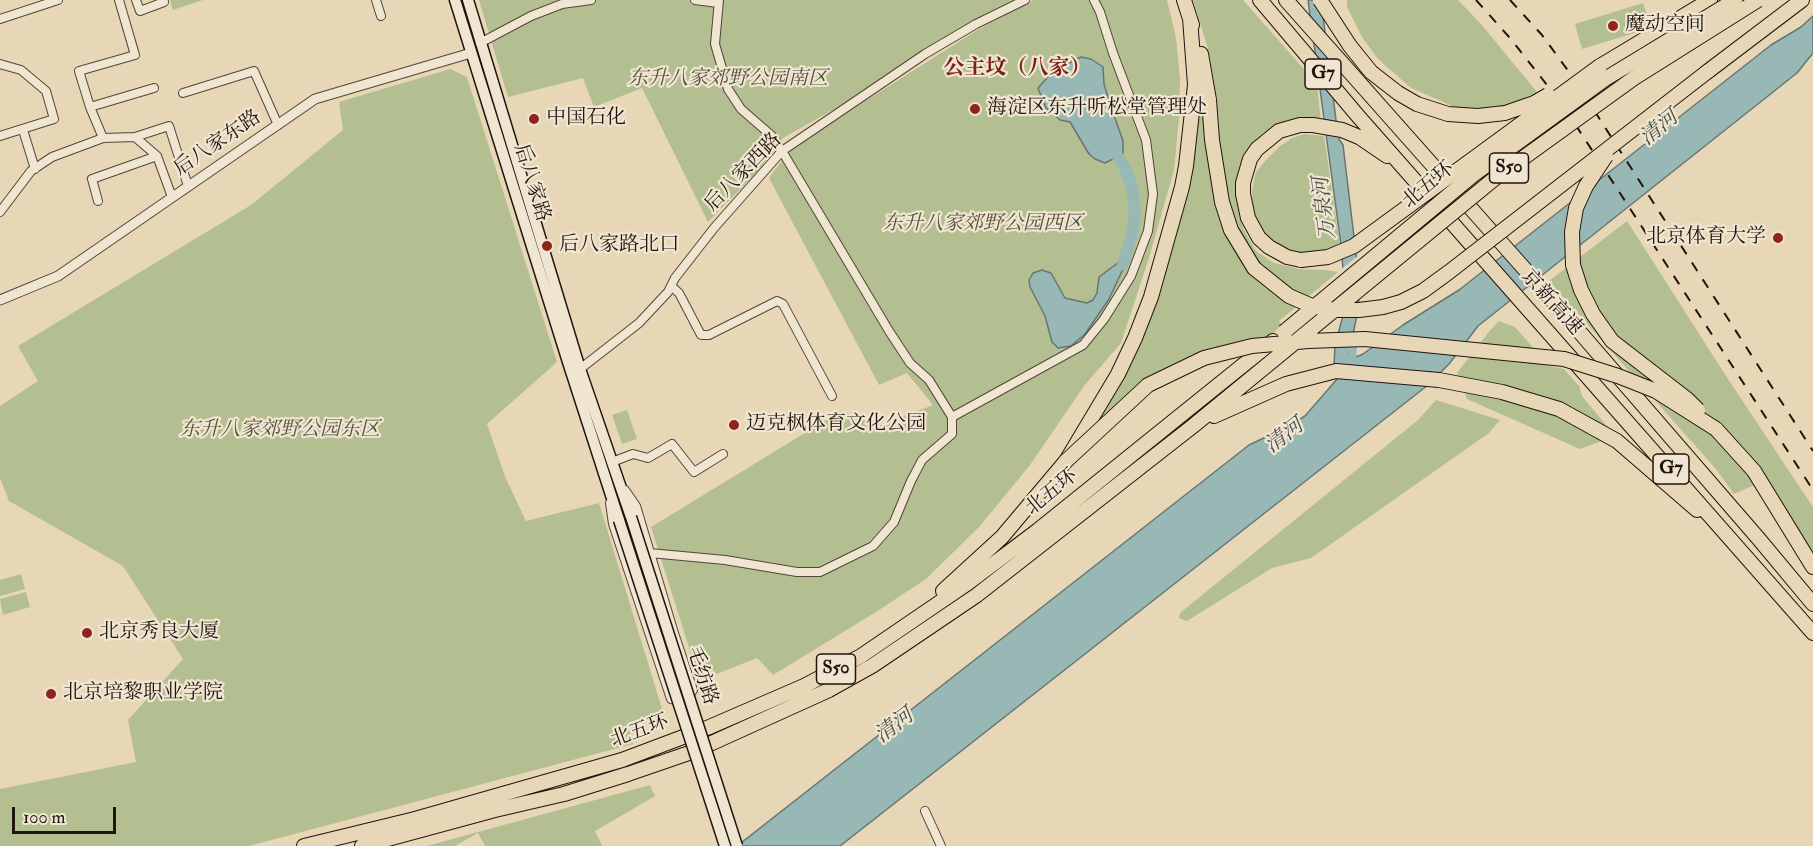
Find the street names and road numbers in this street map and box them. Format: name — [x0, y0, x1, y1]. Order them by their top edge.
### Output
road number: G7 — [1305, 59, 1341, 89]
street label: 后八家东路 — [170, 106, 266, 182]
street label: 后八家西路 — [701, 129, 787, 217]
street label: 后八家路 — [508, 141, 554, 225]
road number: S50 — [1490, 153, 1528, 183]
street label: 北五环 — [1398, 158, 1460, 214]
street label: 京新高速 — [1515, 265, 1587, 341]
road number: G7 — [1653, 454, 1689, 484]
street label: 北五环 — [1021, 465, 1083, 521]
street label: 毛纺路 — [680, 644, 722, 708]
road number: S50 — [816, 654, 856, 684]
street label: 北五环 — [608, 710, 672, 754]

